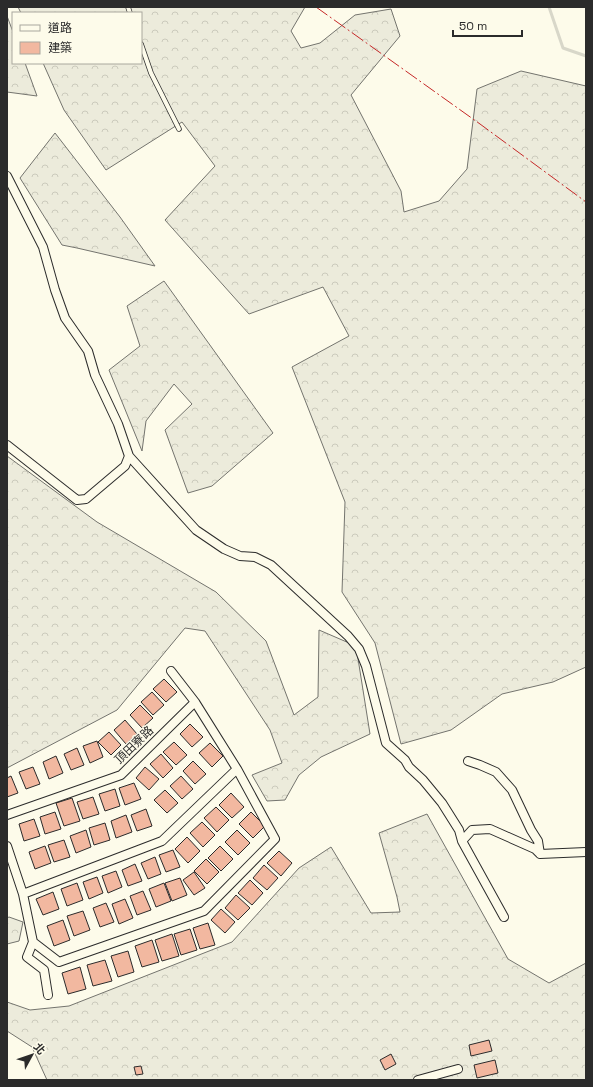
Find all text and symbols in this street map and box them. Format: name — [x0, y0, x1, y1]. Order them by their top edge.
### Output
legend — [12, 12, 142, 64]
scale bar — [453, 12, 522, 38]
text: 50 m — [459, 18, 487, 34]
text: 道路 — [48, 20, 72, 36]
text: 建築 — [48, 40, 72, 56]
street label: 頂田寮路 — [111, 723, 157, 767]
north arrow — [12, 1035, 52, 1075]
text: 北 — [31, 1040, 49, 1057]

